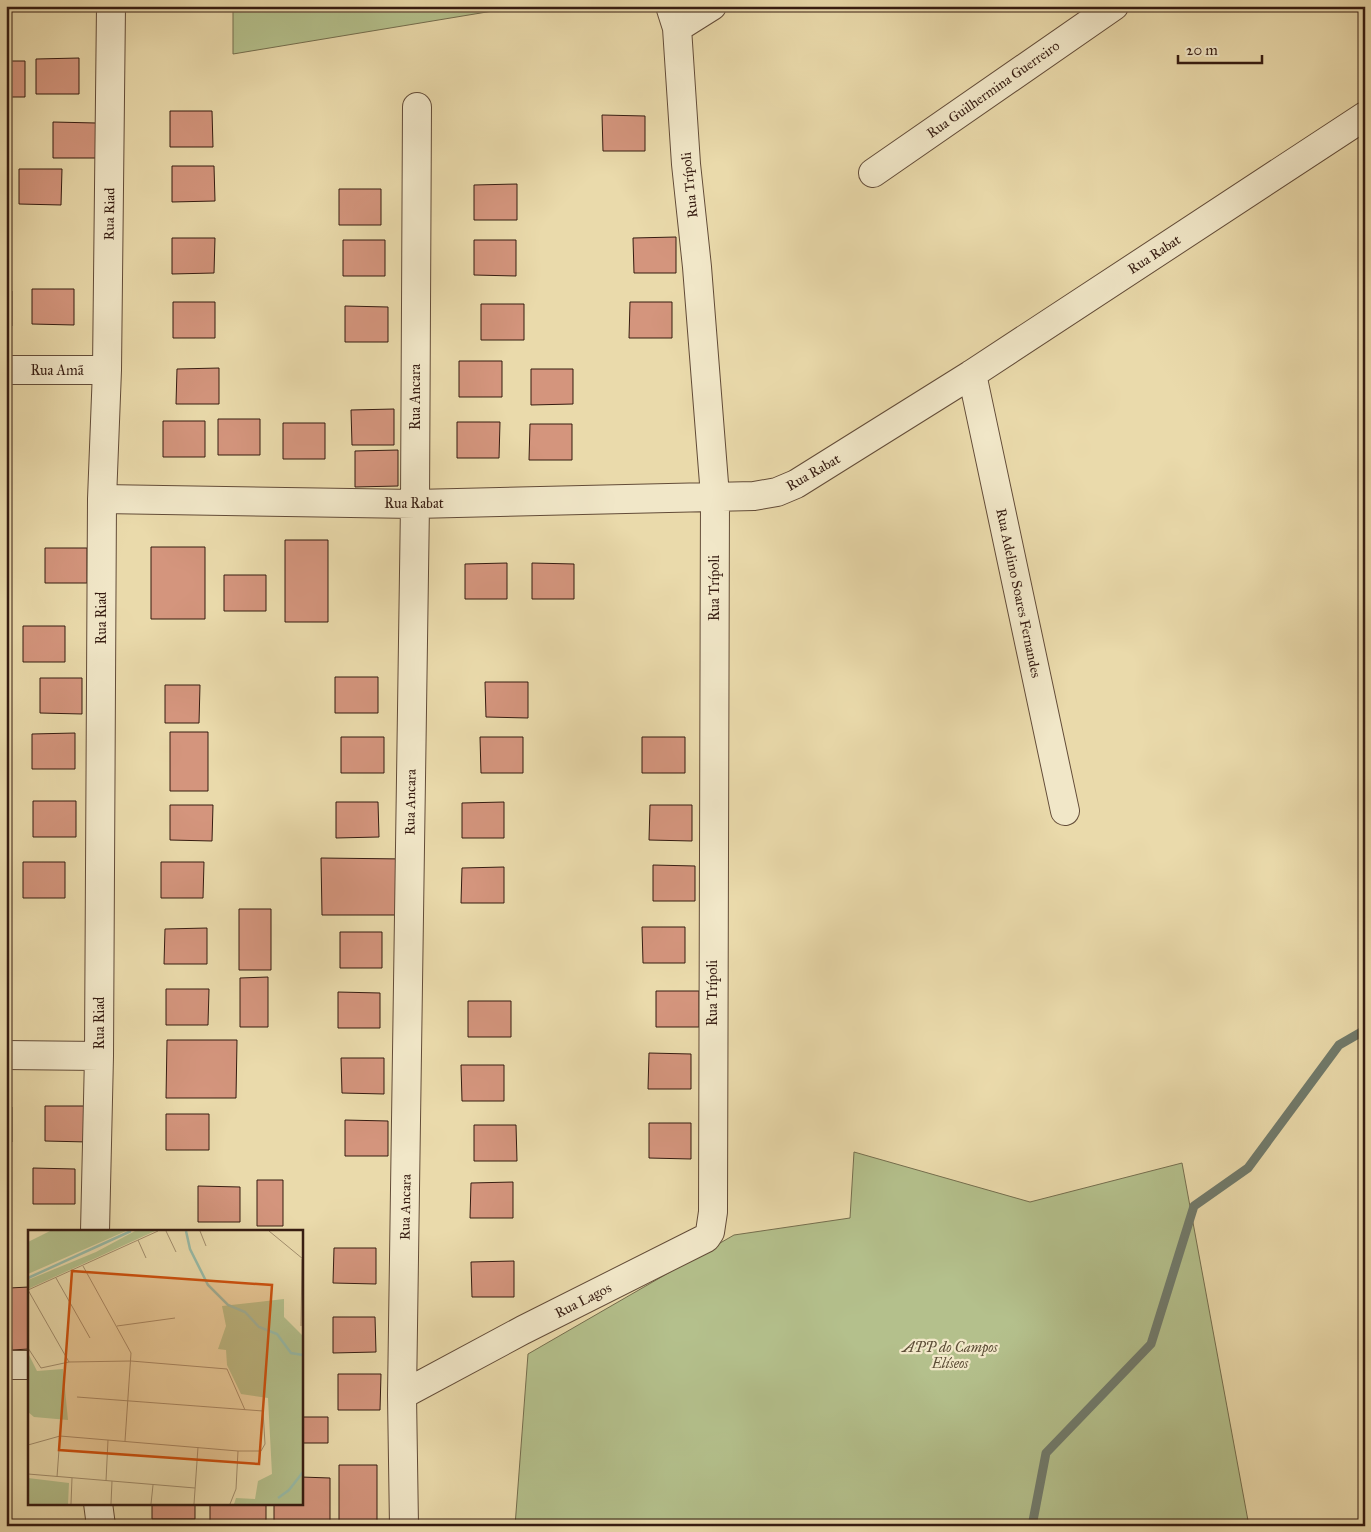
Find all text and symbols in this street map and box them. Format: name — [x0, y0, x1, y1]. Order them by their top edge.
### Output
scale bar — [1178, 32, 1262, 64]
street label: Rua Guilhermina Guerreiro — [924, 37, 1063, 142]
text: 20 m — [1186, 41, 1218, 59]
street label: Rua Trípoli — [678, 151, 701, 219]
street label: Rua Riad — [101, 187, 118, 241]
street label: Rua Rabat — [1125, 231, 1184, 278]
street label: Rua Amã — [30, 362, 84, 379]
street label: Rua Ancara — [407, 364, 424, 430]
street label: Rua Rabat — [783, 450, 843, 495]
street label: Rua Rabat — [384, 495, 444, 512]
street label: Rua Adelino Soares Fernandes — [992, 507, 1045, 679]
street label: Rua Trípoli — [706, 555, 723, 621]
street label: Rua Riad — [93, 592, 110, 644]
street label: Rua Ancara — [401, 769, 420, 835]
street label: Rua Trípoli — [704, 960, 721, 1026]
street label: Rua Riad — [91, 997, 108, 1049]
street label: Rua Ancara — [396, 1174, 415, 1240]
inset map — [28, 1230, 302, 1504]
street label: Rua Lagos — [552, 1279, 614, 1322]
park label: APP do Campos Elíseos — [900, 1339, 999, 1372]

